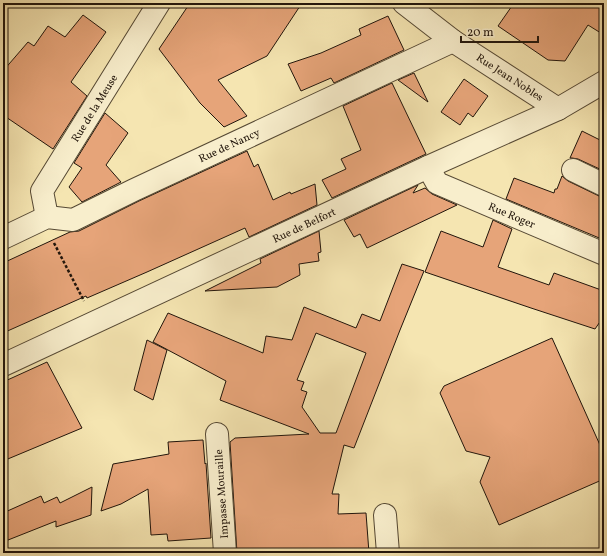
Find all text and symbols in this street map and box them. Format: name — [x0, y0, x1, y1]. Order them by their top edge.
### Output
scale bar — [461, 18, 538, 44]
text: 20 m — [467, 25, 494, 41]
street label: Rue Jean Nobles — [473, 51, 546, 106]
street label: Rue de la Meuse — [68, 72, 122, 145]
street label: Rue de Nancy — [197, 126, 263, 167]
street label: Rue Roger — [486, 200, 538, 233]
street label: Rue de Belfort — [271, 205, 339, 248]
street label: Impasse Mouraille — [212, 449, 233, 539]

